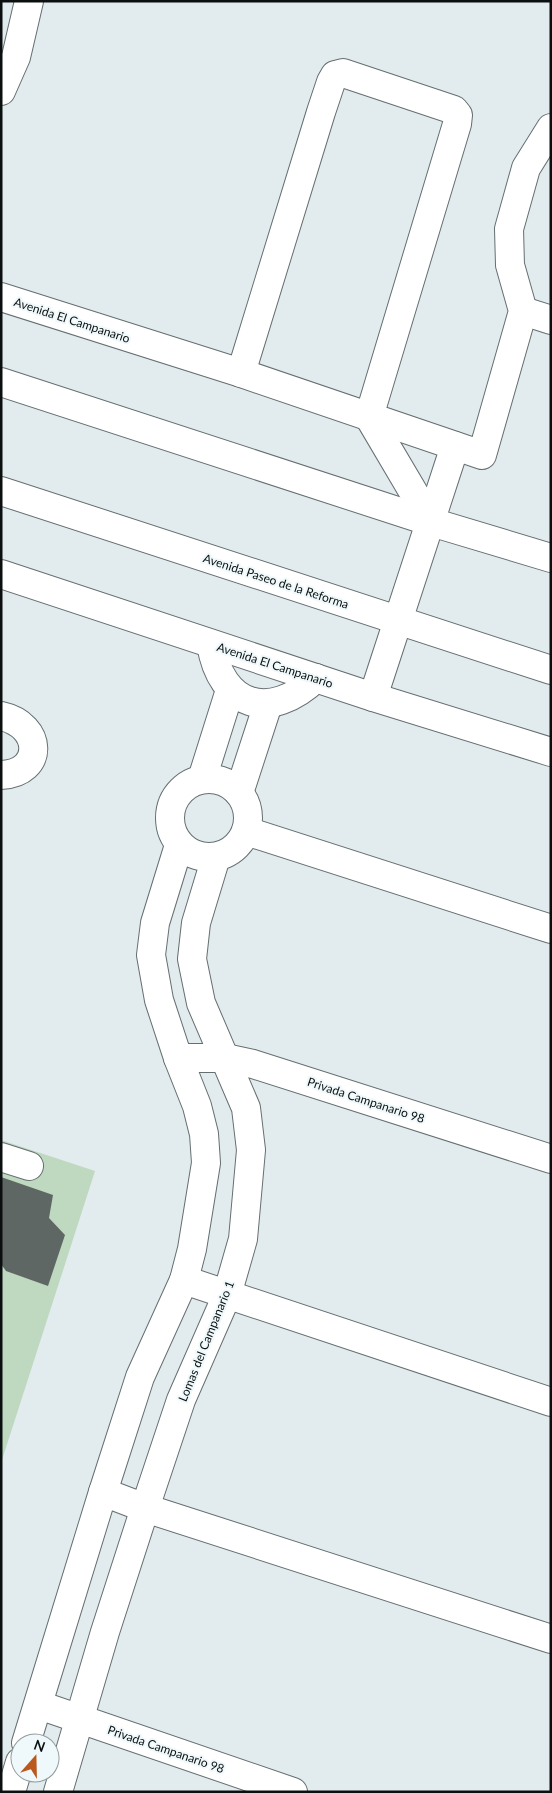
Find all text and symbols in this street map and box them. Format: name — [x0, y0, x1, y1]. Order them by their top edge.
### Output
street label: Avenida El Campanario — [12, 294, 132, 346]
street label: Avenida Paseo de la Reforma — [201, 550, 351, 612]
street label: Avenida El Campanario — [215, 639, 335, 691]
street label: Privada Campanario 98 — [305, 1074, 427, 1126]
street label: Lomas del Campanario 1 — [175, 1278, 237, 1404]
street label: Privada Campanario 98 — [106, 1722, 226, 1776]
north arrow — [10, 1733, 60, 1783]
text: N — [32, 1735, 48, 1755]

